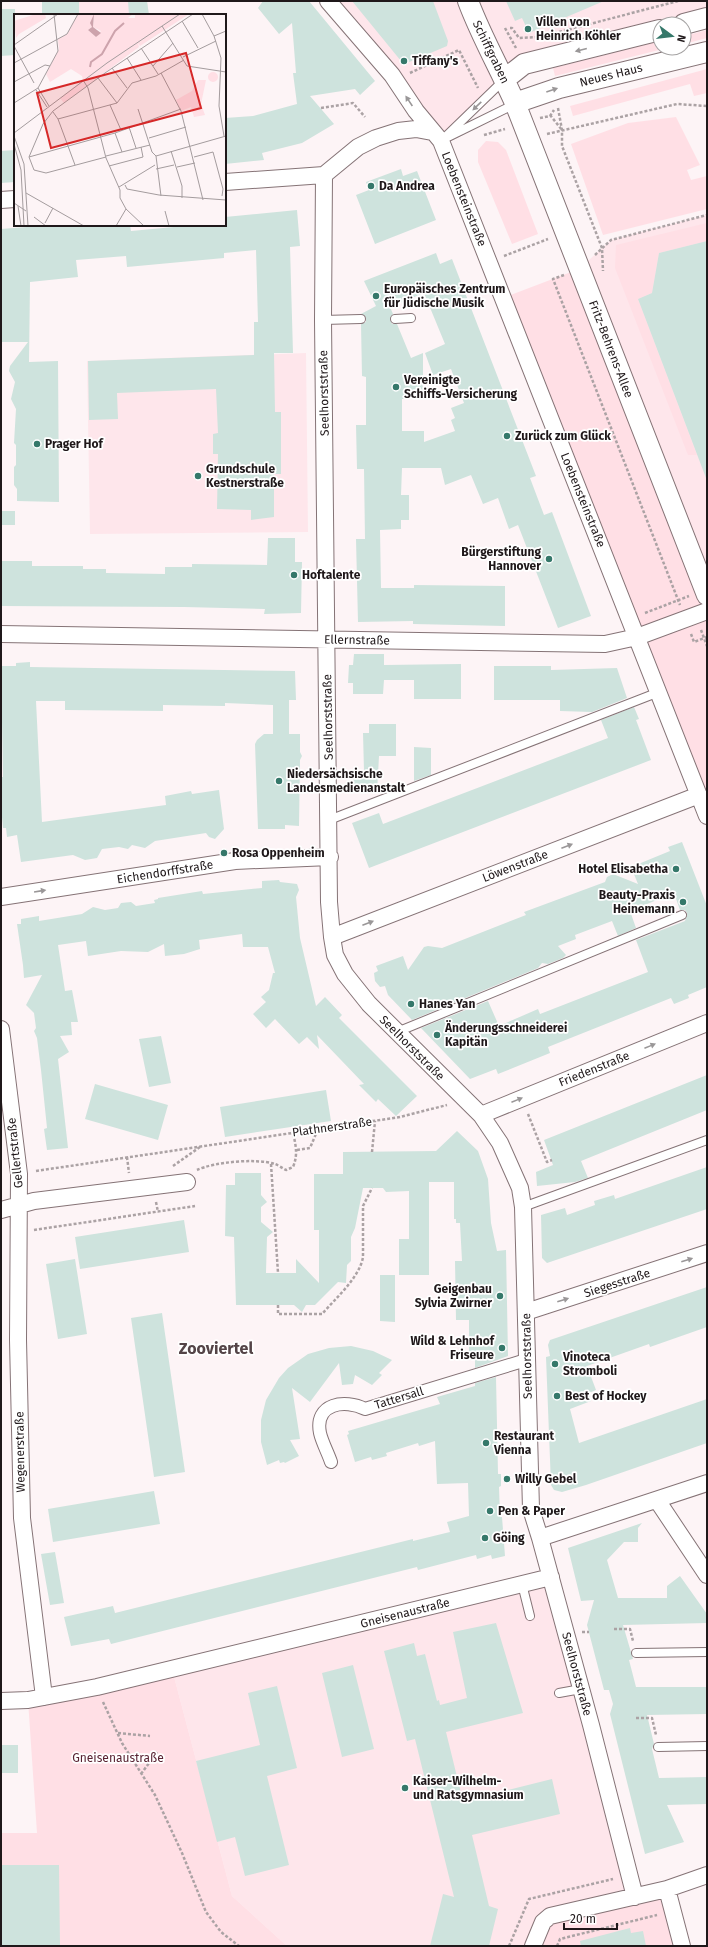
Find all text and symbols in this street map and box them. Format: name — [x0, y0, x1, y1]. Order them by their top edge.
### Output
inset map — [14, 14, 226, 226]
place label: Villen von Heinrich Köhler — [535, 15, 621, 43]
north arrow — [652, 16, 692, 56]
street label: Schiffgraben — [470, 18, 512, 86]
marker: Villen von Heinrich Köhler — [523, 24, 533, 34]
text: N — [674, 33, 688, 44]
one-way arrow — [575, 47, 588, 53]
place label: Tiffany's — [412, 54, 459, 68]
marker: Tiffany's — [399, 56, 409, 66]
street label: Neues Haus — [578, 60, 644, 90]
one-way arrow — [546, 87, 558, 93]
one-way arrow — [405, 95, 413, 106]
one-way arrow — [472, 101, 482, 111]
street label: Loebensteinstraße — [439, 150, 489, 248]
place label: Da Andrea — [379, 179, 435, 193]
marker: Da Andrea — [366, 181, 376, 191]
place label: Europäisches Zentrum für Jüdische Musik — [384, 282, 505, 310]
marker: Europäisches Zentrum für Jüdische Musik — [371, 291, 381, 301]
street label: Fritz-Behrens-Allee — [586, 298, 636, 400]
street label: Seelhorststraße — [316, 350, 332, 436]
place label: Vereinigte Schiffs-Versicherung — [403, 373, 518, 401]
marker: Vereinigte Schiffs-Versicherung — [391, 382, 401, 392]
place label: Zurück zum Glück — [515, 429, 611, 443]
marker: Zurück zum Glück — [502, 431, 512, 441]
place label: Prager Hof — [45, 437, 104, 451]
marker: Prager Hof — [32, 439, 42, 449]
street label: Loebensteinstraße — [558, 451, 608, 549]
place label: Grundschule Kestnerstraße — [206, 462, 284, 490]
marker: Grundschule Kestnerstraße — [193, 471, 203, 481]
place label: Bürgerstiftung Hannover — [461, 545, 541, 573]
marker: Bürgerstiftung Hannover — [544, 554, 554, 564]
place label: Hoftalente — [302, 568, 361, 582]
marker: Hoftalente — [289, 570, 299, 580]
street label: Ellernstraße — [324, 632, 390, 648]
street label: Seelhorststraße — [320, 674, 336, 760]
place label: Niedersächsische Landesmedienanstalt — [287, 767, 406, 795]
marker: Niedersächsische Landesmedienanstalt — [274, 776, 284, 786]
one-way arrow — [562, 842, 574, 848]
place label: Rosa Oppenheim — [232, 846, 325, 860]
street label: Löwenstraße — [480, 847, 550, 885]
marker: Rosa Oppenheim — [219, 848, 229, 858]
street label: Eichendorffstraße — [116, 857, 214, 887]
place label: Hotel Elisabetha — [578, 862, 668, 876]
marker: Hotel Elisabetha — [671, 864, 681, 874]
one-way arrow — [33, 888, 46, 894]
place label: Beauty-Praxis Heinemann — [599, 888, 675, 916]
marker: Beauty-Praxis Heinemann — [678, 897, 688, 907]
one-way arrow — [362, 920, 374, 926]
place label: Hanes Yan — [419, 997, 475, 1011]
marker: Hanes Yan — [406, 999, 416, 1009]
street label: Seelhorststraße — [377, 1013, 447, 1083]
place label: Änderungsschneiderei Kapitän — [444, 1020, 567, 1049]
marker: Änderungsschneiderei Kapitän — [432, 1030, 442, 1040]
one-way arrow — [645, 1043, 657, 1049]
street label: Friedenstraße — [557, 1048, 631, 1090]
one-way arrow — [511, 1097, 523, 1103]
street label: Plathnerstraße — [291, 1114, 373, 1140]
street label: Gellertstraße — [4, 1117, 26, 1189]
one-way arrow — [681, 1257, 693, 1263]
street label: Siegesstraße — [582, 1266, 652, 1300]
place label: Geigenbau Sylvia Zwirner — [415, 1282, 492, 1310]
marker: Geigenbau Sylvia Zwirner — [495, 1291, 505, 1301]
one-way arrow — [558, 1297, 570, 1303]
street label: Seelhorststraße — [519, 1313, 535, 1399]
place label: Wild & Lehnhof Friseure — [410, 1334, 496, 1362]
district label: Zooviertel — [179, 1339, 253, 1358]
marker: Wild & Lehnhof Friseure — [497, 1343, 507, 1353]
place label: Vinoteca Stromboli — [562, 1350, 617, 1378]
marker: Vinoteca Stromboli — [550, 1359, 560, 1369]
street label: Tattersall — [373, 1384, 426, 1412]
place label: Best of Hockey — [565, 1389, 647, 1403]
marker: Best of Hockey — [552, 1391, 562, 1401]
street label: Wegenerstraße — [12, 1411, 28, 1493]
place label: Restaurant Vienna — [493, 1429, 554, 1457]
marker: Restaurant Vienna — [481, 1438, 491, 1448]
place label: Willy Gebel — [515, 1472, 577, 1486]
marker: Willy Gebel — [502, 1474, 512, 1484]
place label: Pen & Paper — [498, 1504, 565, 1518]
marker: Pen & Paper — [485, 1506, 495, 1516]
place label: Göing — [493, 1531, 525, 1545]
marker: Göing — [480, 1533, 490, 1543]
street label: Gneisenaustraße — [359, 1595, 451, 1631]
street label: Seelhorststraße — [559, 1631, 595, 1717]
park label: Gneisenaustraße — [72, 1751, 164, 1765]
place label: Kaiser-Wilhelm- und Ratsgymnasium — [413, 1774, 524, 1802]
marker: Kaiser-Wilhelm- und Ratsgymnasium — [400, 1783, 410, 1793]
scale bar — [564, 1905, 617, 1931]
text: 20 m — [570, 1912, 596, 1926]

